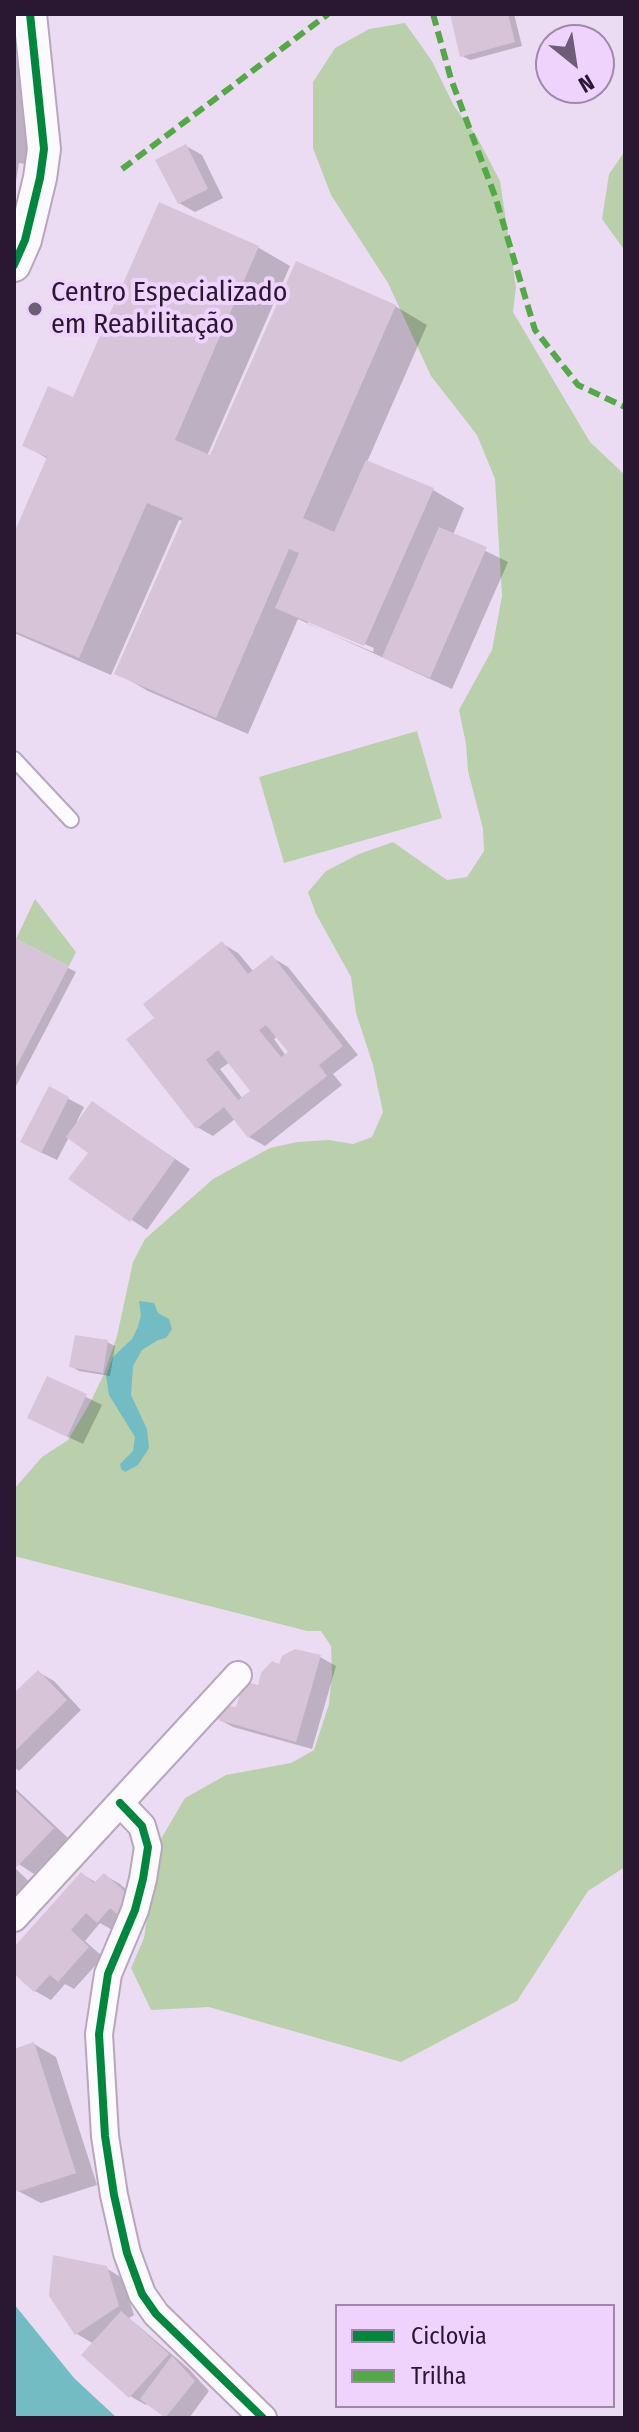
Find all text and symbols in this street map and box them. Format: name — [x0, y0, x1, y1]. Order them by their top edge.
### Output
north arrow — [535, 24, 615, 104]
text: N — [574, 68, 599, 98]
place label: Centro Especializado em Reabilitação — [51, 276, 287, 342]
marker: Centro Especializado em Reabilitação — [26, 300, 44, 318]
legend — [335, 2304, 615, 2408]
text: Ciclovia — [411, 2322, 487, 2350]
text: Trilha — [411, 2362, 467, 2390]

